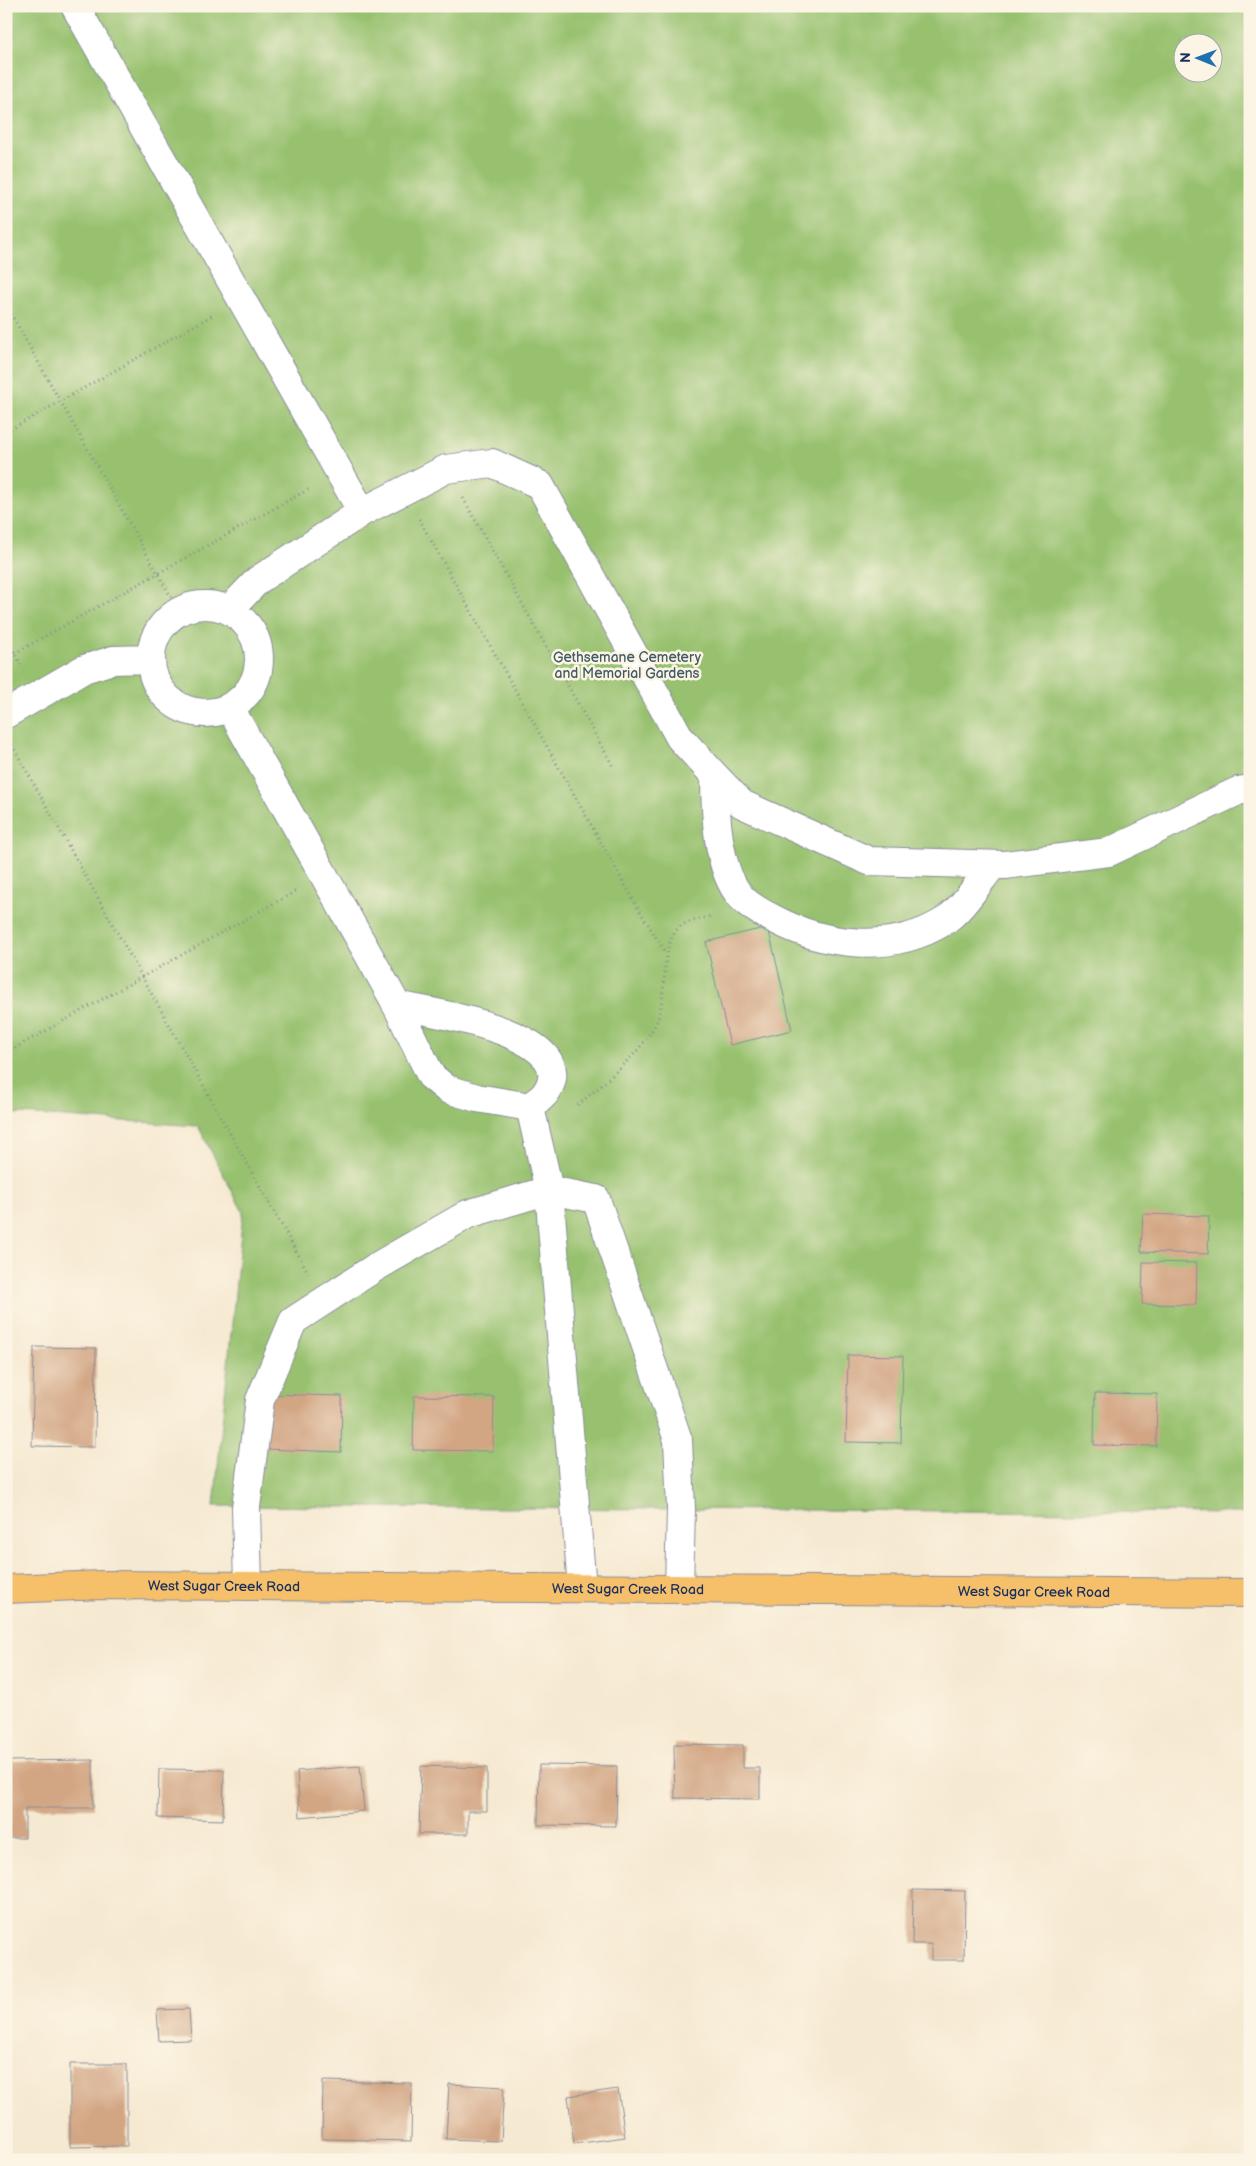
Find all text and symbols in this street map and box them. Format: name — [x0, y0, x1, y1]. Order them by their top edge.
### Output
north arrow — [1174, 32, 1224, 82]
text: N — [1177, 52, 1194, 63]
park label: Gethsemane Cemetery and Memorial Gardens — [553, 649, 702, 682]
street label: West Sugar Creek Road — [148, 1577, 300, 1595]
street label: West Sugar Creek Road — [552, 1580, 704, 1598]
street label: West Sugar Creek Road — [958, 1583, 1110, 1601]

